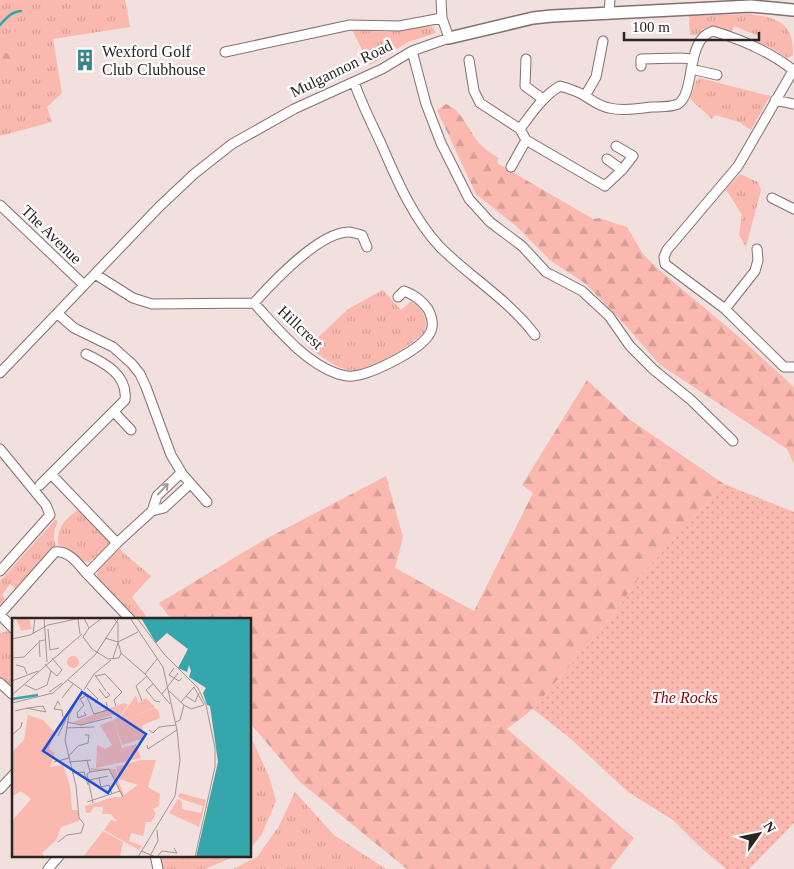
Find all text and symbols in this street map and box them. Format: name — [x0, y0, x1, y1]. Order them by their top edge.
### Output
scale bar — [624, 10, 759, 42]
text: 100 m — [632, 19, 670, 35]
street label: Mulgannon Road — [287, 36, 396, 101]
place label: Wexford Golf Club Clubhouse — [102, 43, 206, 78]
building icon: Wexford Golf Club Clubhouse — [72, 47, 98, 73]
street label: The Avenue — [18, 202, 85, 267]
street label: Hillcrest — [275, 302, 327, 353]
one-way arrow — [157, 483, 169, 496]
inset map — [12, 618, 251, 856]
park label: The Rocks — [652, 689, 718, 706]
north arrow — [734, 809, 784, 859]
text: N — [760, 819, 779, 836]

